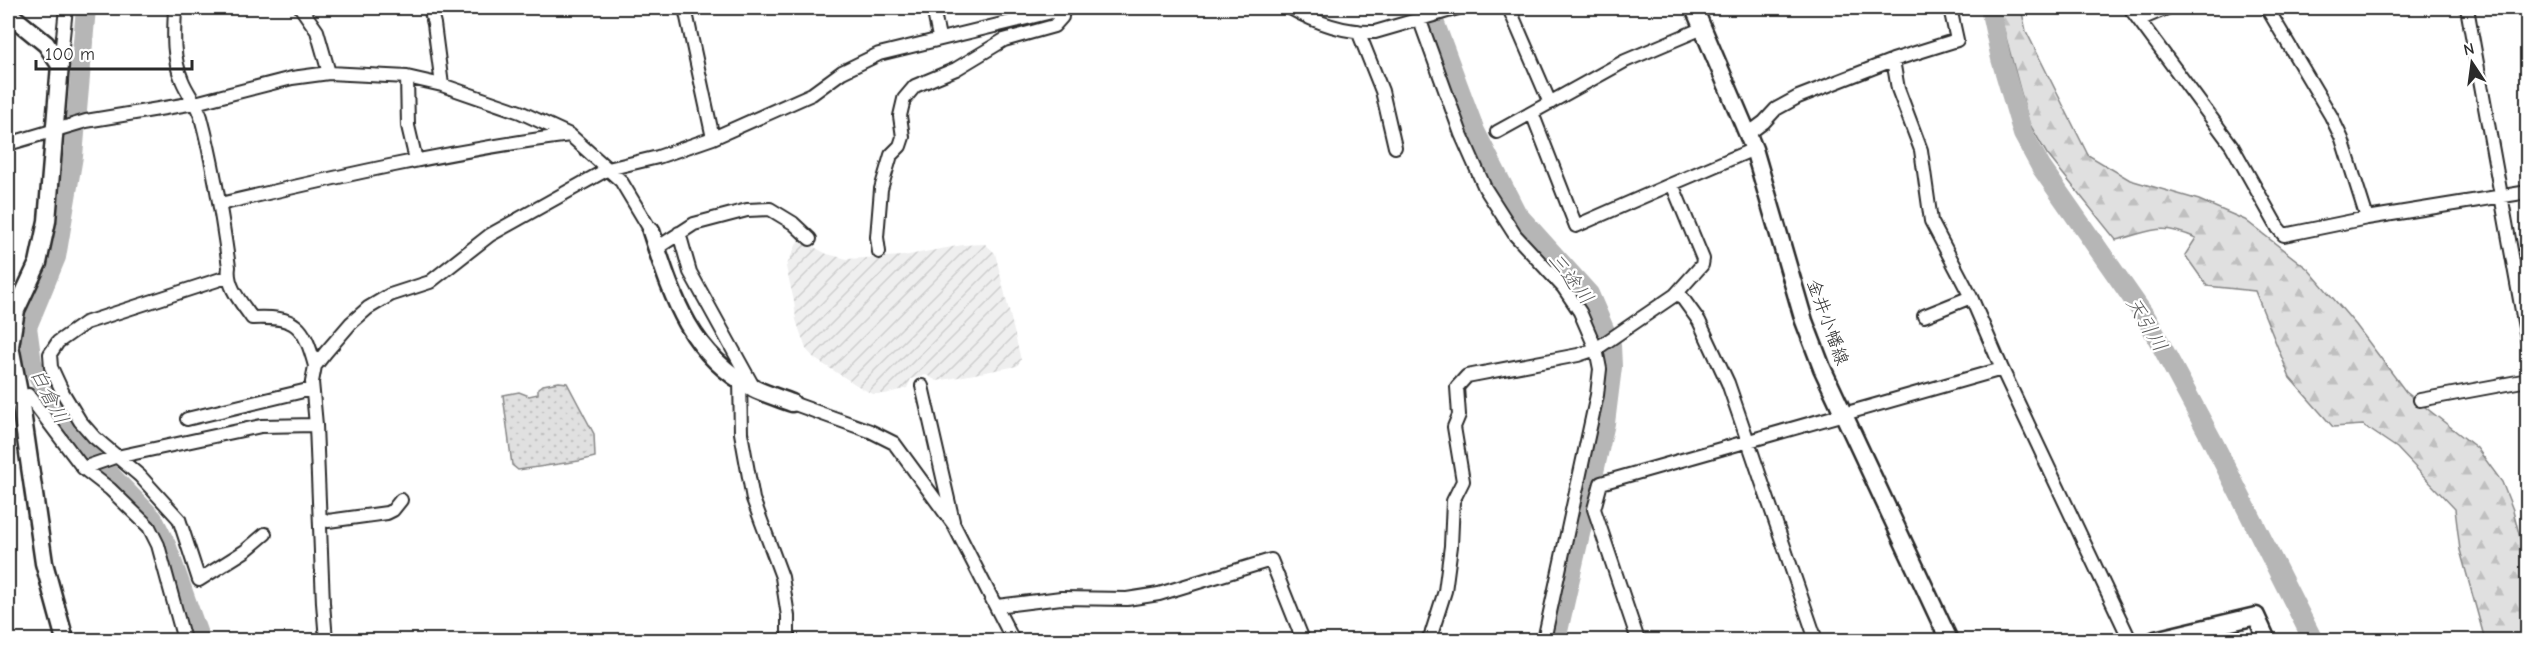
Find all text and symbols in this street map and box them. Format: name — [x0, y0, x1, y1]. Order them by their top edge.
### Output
scale bar — [36, 33, 192, 71]
north arrow — [2442, 33, 2502, 93]
text: N — [2462, 39, 2476, 59]
text: 100 m — [45, 44, 95, 65]
water label: 三途川 — [1543, 248, 1598, 309]
street label: 金井小幡線 — [1802, 276, 1853, 368]
water label: 天引川 — [2121, 293, 2172, 356]
water label: 白倉川 — [26, 364, 73, 428]

